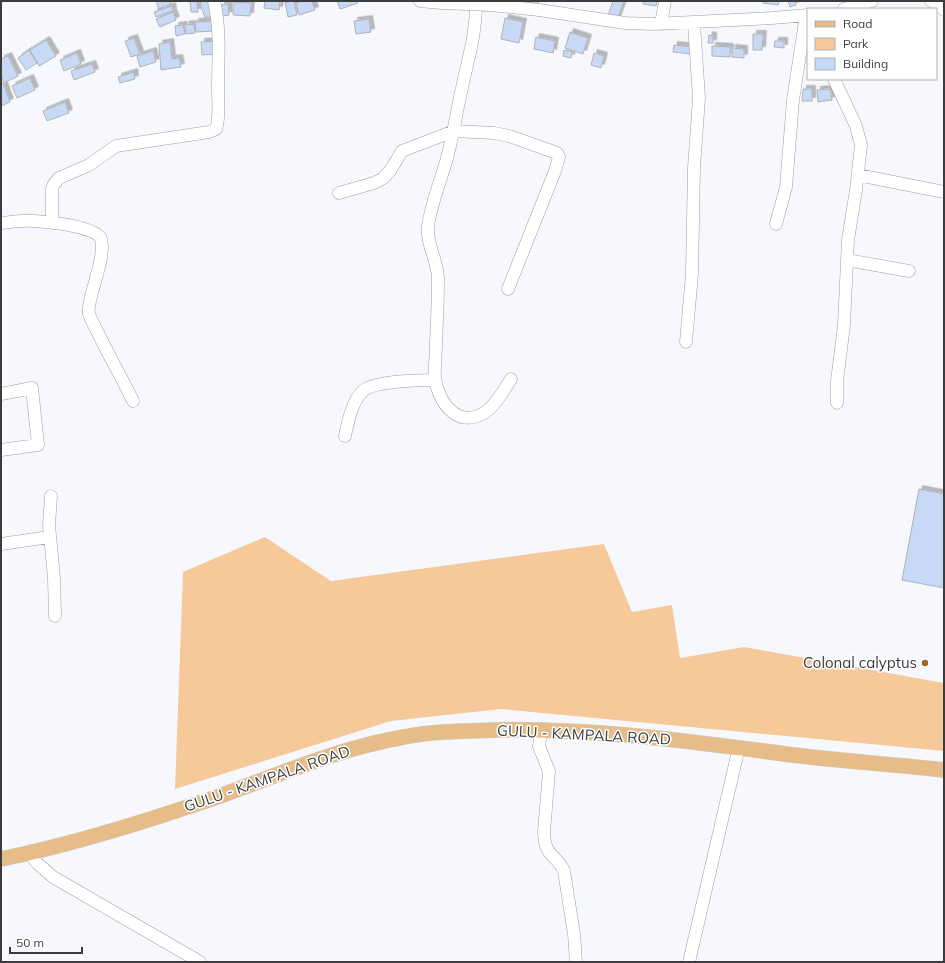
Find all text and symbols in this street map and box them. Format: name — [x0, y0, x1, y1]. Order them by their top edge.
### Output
legend — [807, 8, 937, 80]
text: Road — [843, 16, 872, 31]
text: Park — [843, 36, 869, 51]
text: Building — [843, 56, 888, 71]
place label: Colonal calyptus — [803, 653, 917, 672]
marker: Colonal calyptus — [920, 658, 930, 668]
street label: GULU - KAMPALA ROAD — [496, 720, 672, 749]
street label: GULU - KAMPALA ROAD — [181, 741, 352, 816]
scale bar — [10, 929, 82, 955]
text: 50 m — [16, 935, 44, 950]

